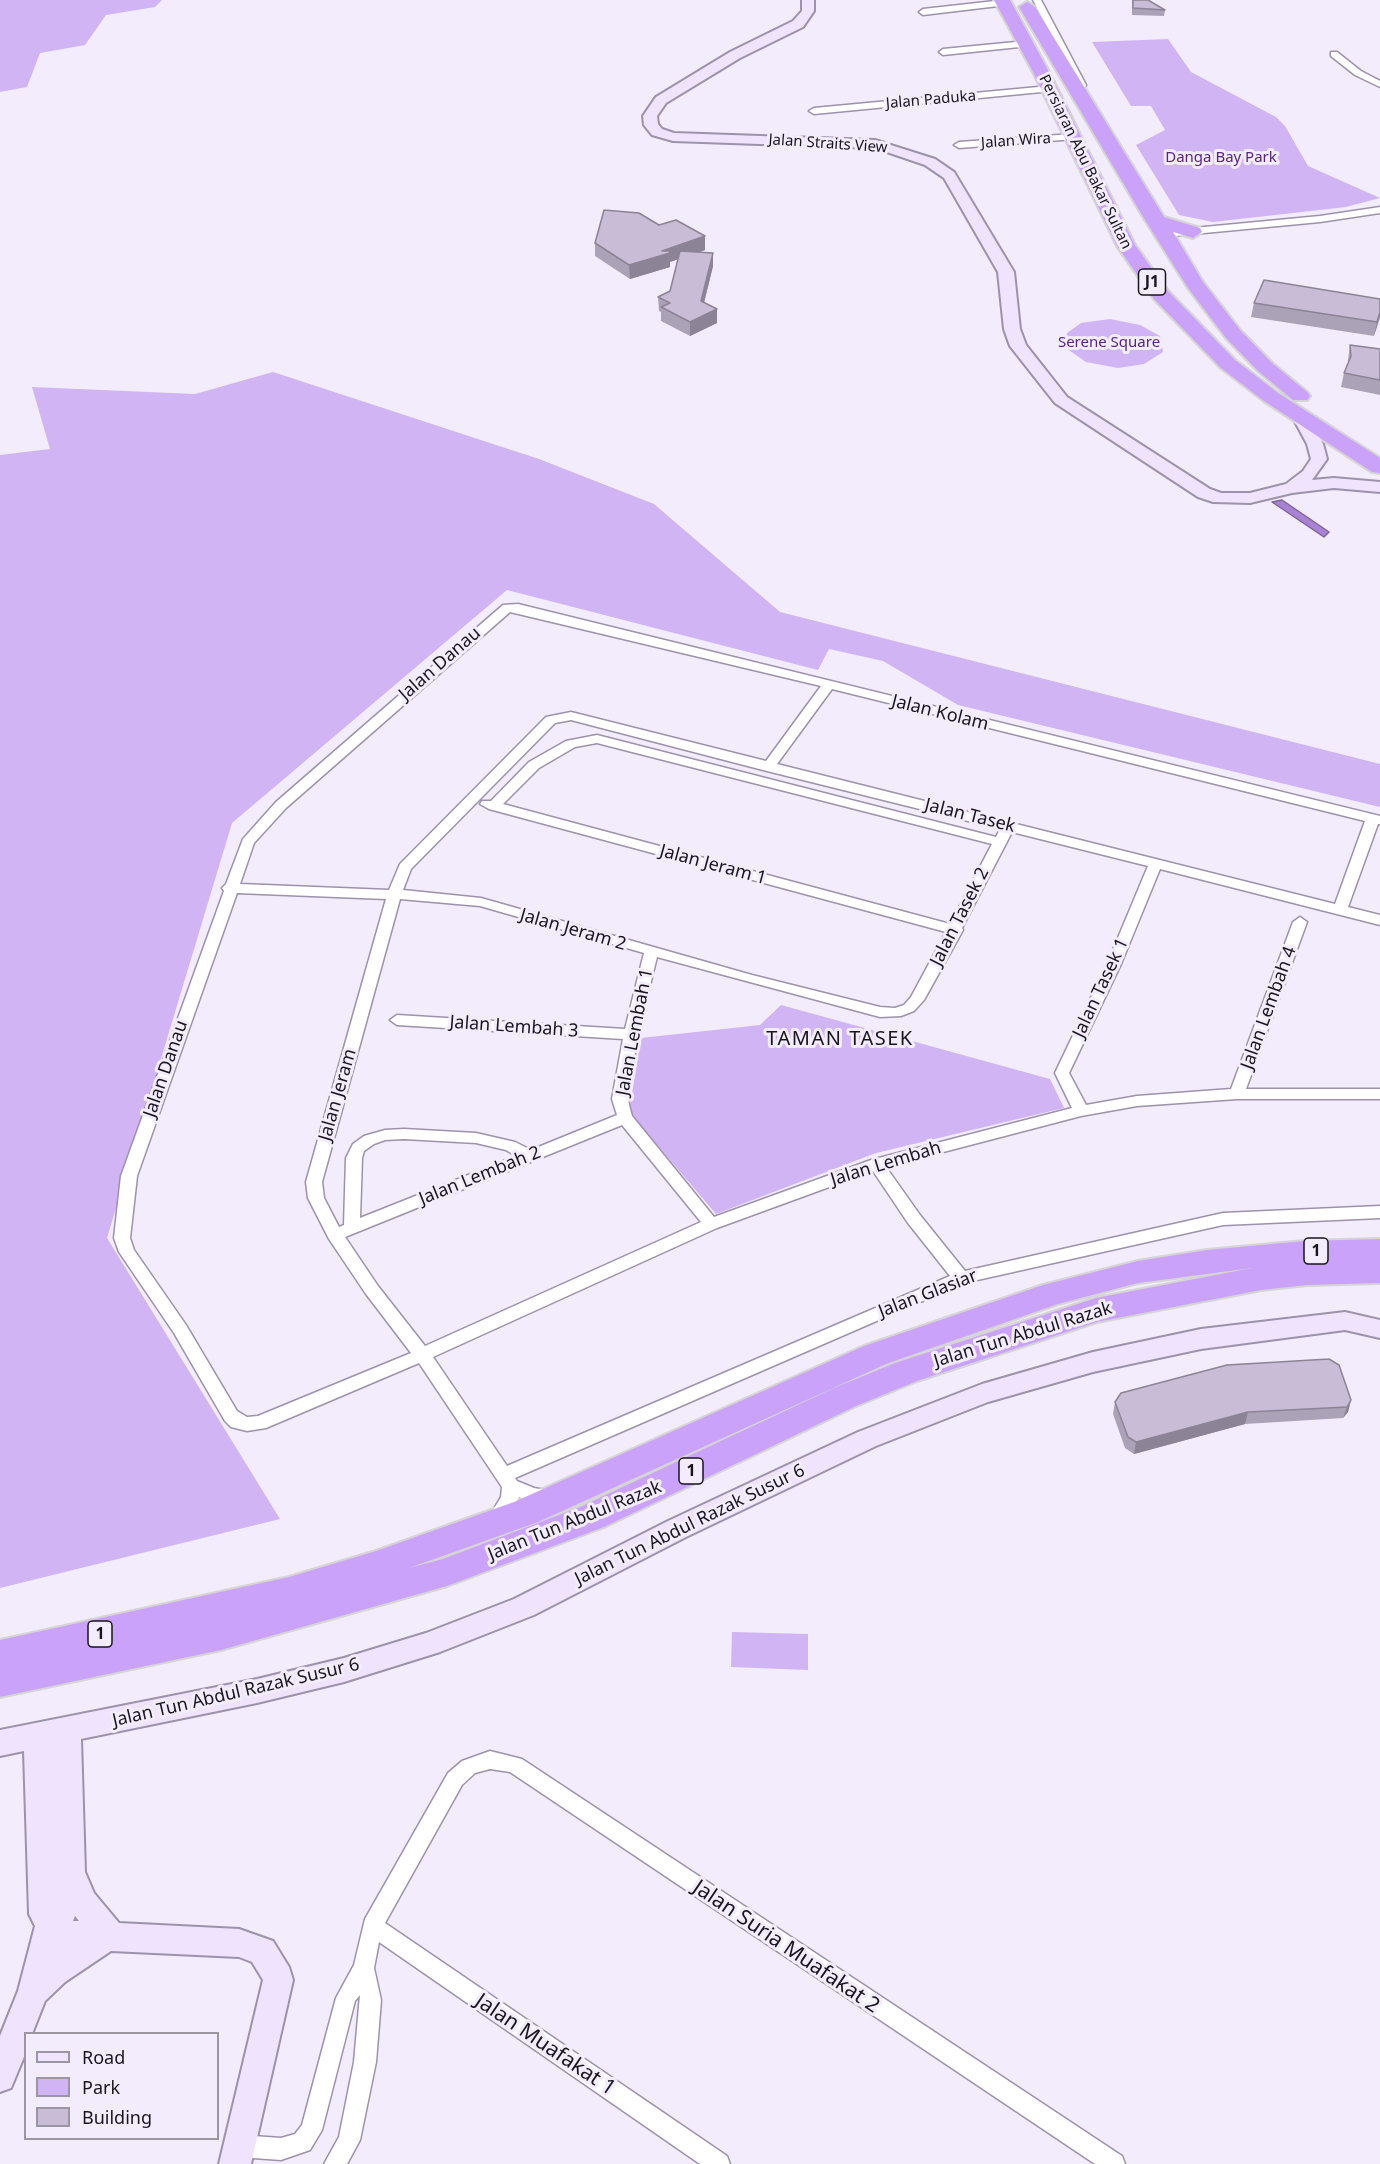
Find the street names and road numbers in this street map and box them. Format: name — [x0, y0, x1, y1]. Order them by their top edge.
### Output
street label: Persiaran Abu Bakar Sultan — [1035, 72, 1135, 252]
street label: Jalan Paduka — [885, 87, 977, 113]
street label: Jalan Wira — [980, 130, 1052, 152]
street label: Jalan Straits View — [768, 131, 888, 157]
road number: J1 — [1138, 269, 1166, 295]
street label: Jalan Danau — [395, 623, 485, 705]
street label: Jalan Kolam — [889, 691, 991, 735]
street label: Jalan Tasek — [922, 794, 1018, 838]
street label: Jalan Jeram 1 — [657, 840, 769, 890]
street label: Jalan Tasek 2 — [926, 864, 994, 970]
street label: Jalan Jeram 2 — [517, 905, 629, 955]
street label: Jalan Tasek 1 — [1068, 935, 1134, 1041]
street label: Jalan Lembah 4 — [1237, 944, 1301, 1072]
street label: Jalan Lembah 1 — [612, 967, 658, 1097]
street label: Jalan Lembah 3 — [449, 1012, 579, 1042]
street label: Jalan Danau — [139, 1018, 193, 1120]
street label: Jalan Jeram — [315, 1047, 361, 1143]
street label: Jalan Lembah — [828, 1137, 944, 1191]
street label: Jalan Lembah 2 — [416, 1142, 544, 1210]
road number: 1 — [1304, 1238, 1328, 1264]
street label: Jalan Glasiar — [875, 1265, 981, 1323]
street label: Jalan Tun Abdul Razak — [931, 1298, 1115, 1372]
road number: 1 — [679, 1458, 703, 1484]
street label: Jalan Tun Abdul Razak Susur 6 — [572, 1460, 808, 1590]
street label: Jalan Tun Abdul Razak — [485, 1476, 665, 1566]
road number: 1 — [88, 1621, 112, 1647]
street label: Jalan Tun Abdul Razak Susur 6 — [110, 1654, 362, 1732]
street label: Jalan Suria Muafakat 2 — [688, 1875, 884, 2019]
street label: Jalan Muafakat 1 — [470, 1989, 620, 2101]

